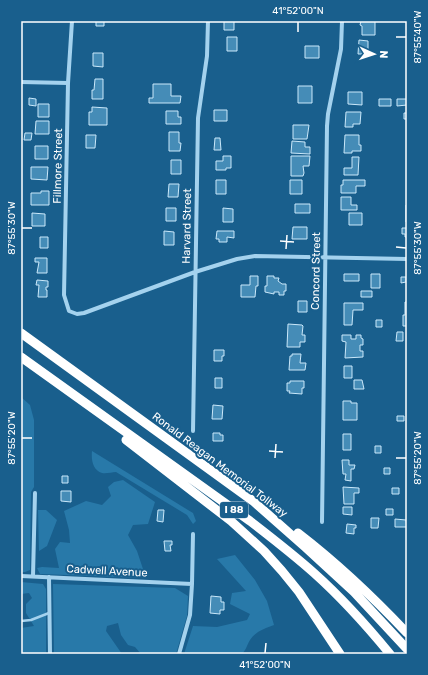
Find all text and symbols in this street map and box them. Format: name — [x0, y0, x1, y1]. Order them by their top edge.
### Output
text: 41°52'00"N — [272, 5, 324, 17]
text: 87°55'40"W — [412, 10, 424, 64]
north arrow — [354, 34, 394, 74]
text: N — [377, 50, 390, 59]
street label: Fillmore Street — [51, 128, 65, 204]
street label: Harvard Street — [180, 188, 194, 264]
text: 87°55'30"W — [6, 201, 18, 255]
text: 87°55'30"W — [412, 221, 424, 275]
street label: Concord Street — [309, 231, 323, 310]
street label: Ronald Reagan Memorial Tollway — [150, 410, 290, 520]
text: 87°55'20"W — [6, 411, 18, 465]
text: 87°55'20"W — [412, 431, 424, 485]
road number: I 88 — [220, 502, 248, 518]
street label: Cadwell Avenue — [66, 562, 148, 580]
text: 41°52'00"N — [239, 659, 291, 671]

